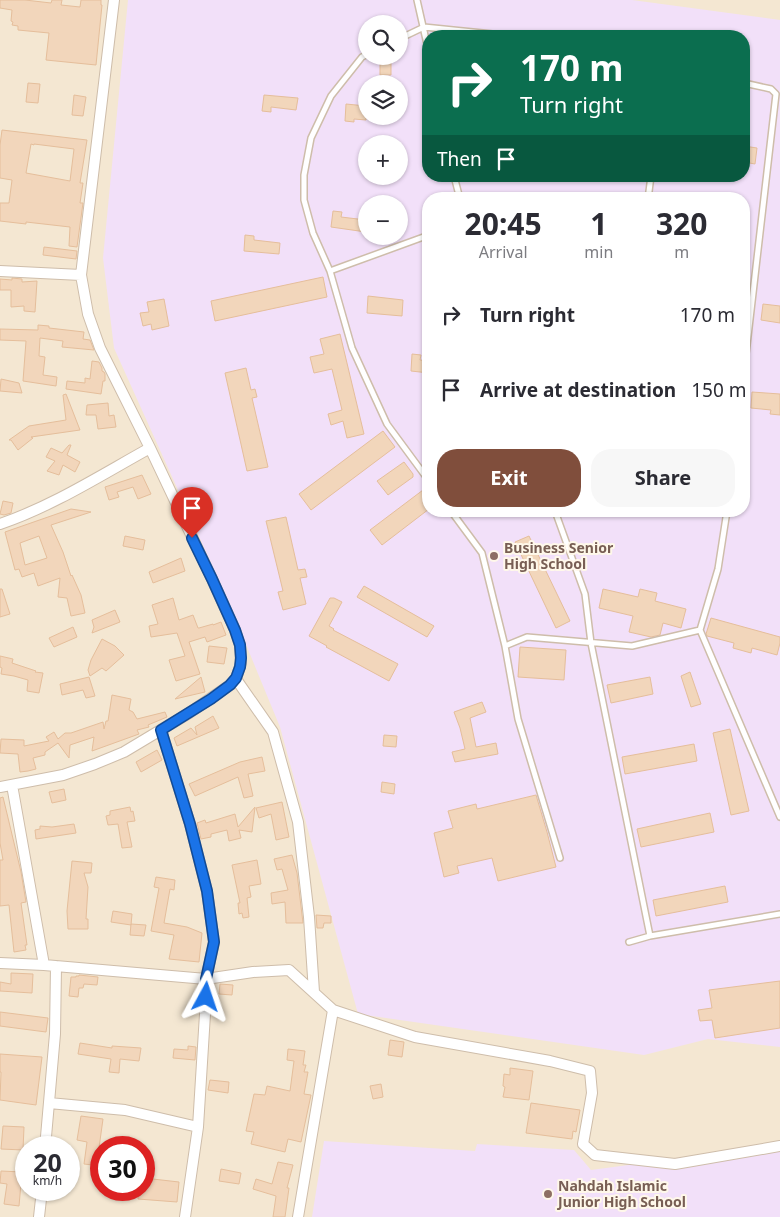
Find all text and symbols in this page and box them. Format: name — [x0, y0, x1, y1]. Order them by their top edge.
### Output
map controls — [358, 15, 408, 245]
button: search — [358, 15, 408, 65]
text: 170 m — [520, 44, 623, 91]
icon: right — [437, 50, 502, 115]
button: layers — [358, 75, 408, 125]
text: Turn right — [520, 89, 623, 119]
button: + — [358, 135, 408, 185]
icon: arrive — [492, 145, 520, 173]
text: Then — [437, 146, 482, 172]
button: − — [358, 195, 408, 245]
text: 20:45 — [465, 203, 542, 244]
text: 1 — [590, 203, 607, 244]
text: 320 — [656, 203, 707, 244]
text: Arrival — [479, 241, 528, 263]
text: min — [584, 241, 613, 263]
text: m — [674, 241, 689, 263]
icon: right — [437, 301, 465, 329]
text: Turn right — [480, 302, 575, 328]
text: 170 m — [680, 302, 735, 328]
icon: arrive — [437, 376, 465, 404]
text: Arrive at destination — [480, 377, 676, 403]
text: 150 m — [691, 377, 747, 403]
button: Exit — [437, 449, 581, 507]
button: Share — [591, 449, 735, 507]
pin — [171, 487, 213, 538]
icon: arrive — [178, 494, 206, 522]
place label: Business Senior High School — [504, 538, 614, 573]
marker: Business Senior High School — [488, 550, 500, 562]
position arrow — [179, 970, 231, 1022]
speed limit sign: 30 — [90, 1136, 155, 1201]
text: 20 — [33, 1145, 62, 1179]
text: km/h — [33, 1172, 62, 1189]
place label: Nahdah Islamic Junior High School — [556, 1176, 686, 1211]
marker: Nahdah Islamic Junior High School — [542, 1188, 554, 1200]

